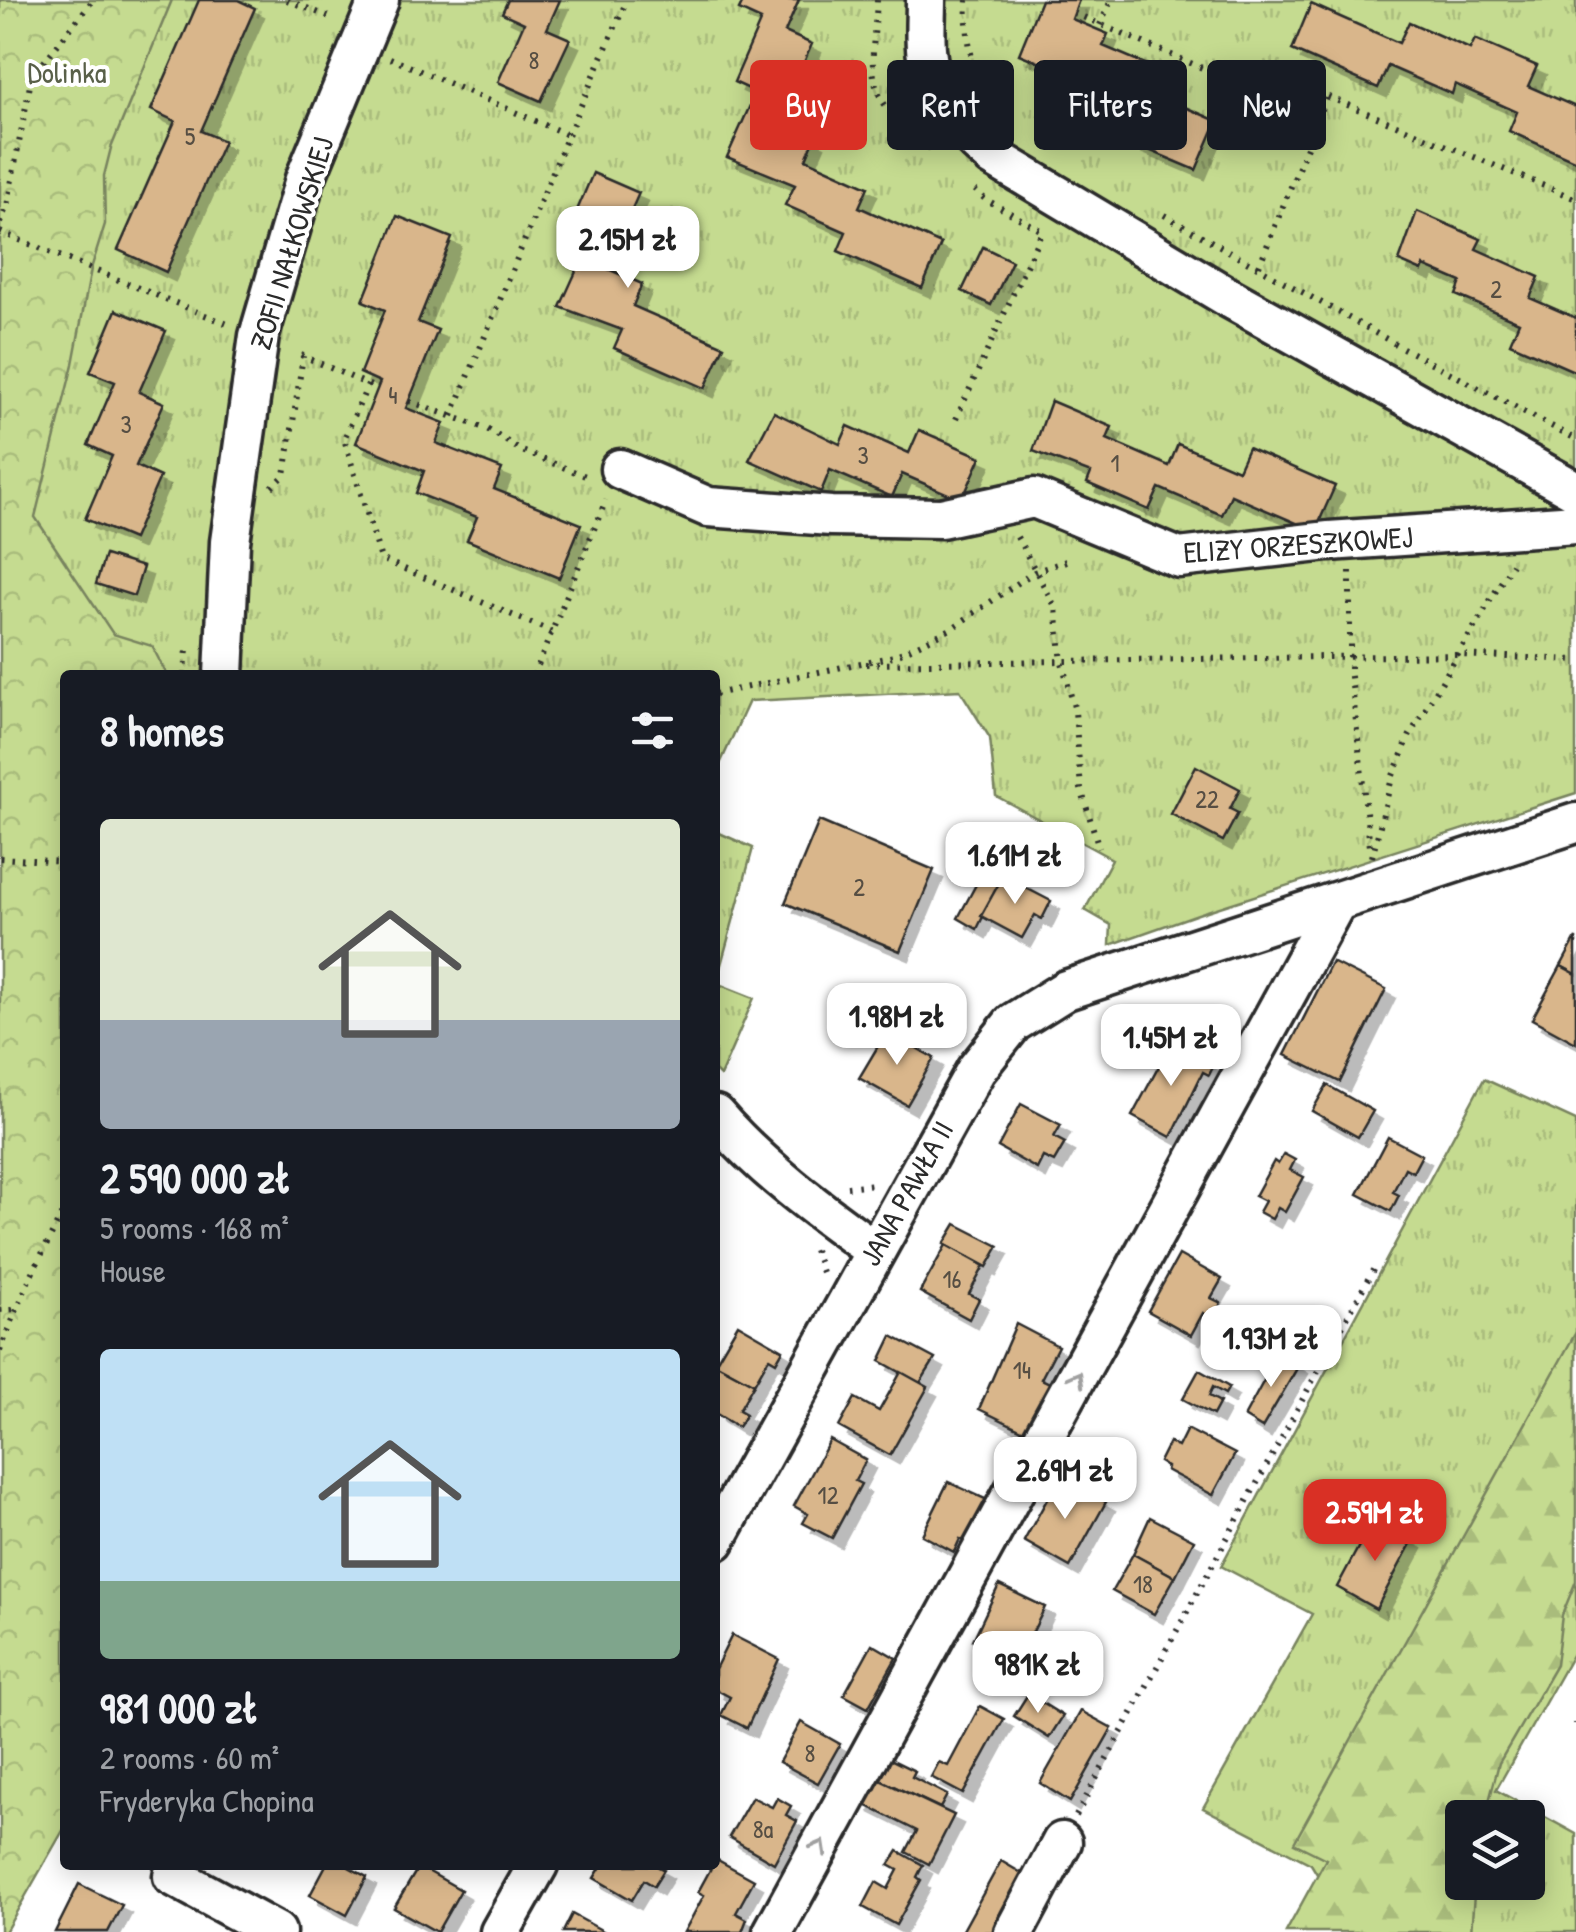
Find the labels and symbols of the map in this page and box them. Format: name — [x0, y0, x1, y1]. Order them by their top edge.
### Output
house number: 8 — [529, 43, 539, 77]
park label: Dolinka — [28, 52, 107, 92]
house number: 5 — [185, 119, 196, 153]
street label: ZOFII NAŁKOWSKIEJ — [240, 132, 342, 354]
pin: 2.15M zł — [525, 206, 731, 291]
house number: 2 — [1490, 272, 1502, 306]
house number: 4 — [388, 378, 398, 412]
house number: 3 — [120, 407, 132, 441]
house number: 3 — [857, 438, 869, 472]
house number: 1 — [1110, 446, 1120, 480]
street label: ELIZY ORZESZKOWEJ — [1182, 516, 1414, 572]
house number: 22 — [1195, 782, 1219, 816]
pin: 1.61M zł — [912, 822, 1118, 907]
house number: 2 — [853, 870, 865, 904]
pin: 1.98M zł — [794, 983, 1000, 1068]
pin: 1.45M zł — [1068, 1004, 1274, 1089]
street label: JANA PAWŁA II — [850, 1113, 962, 1273]
house number: 16 — [942, 1262, 962, 1296]
pin: 1.93M zł — [1168, 1305, 1374, 1390]
house number: 14 — [1013, 1353, 1031, 1387]
one-way arrow — [1065, 1370, 1085, 1388]
pin: 2.69M zł — [962, 1437, 1168, 1522]
house number: 12 — [818, 1478, 839, 1512]
pin: 2.59M zł — [1272, 1479, 1478, 1564]
house number: 18 — [1133, 1567, 1153, 1601]
pin: 981K zł — [946, 1631, 1130, 1716]
house number: 8 — [805, 1736, 815, 1770]
house number: 8a — [753, 1812, 774, 1846]
one-way arrow — [807, 1839, 827, 1857]

